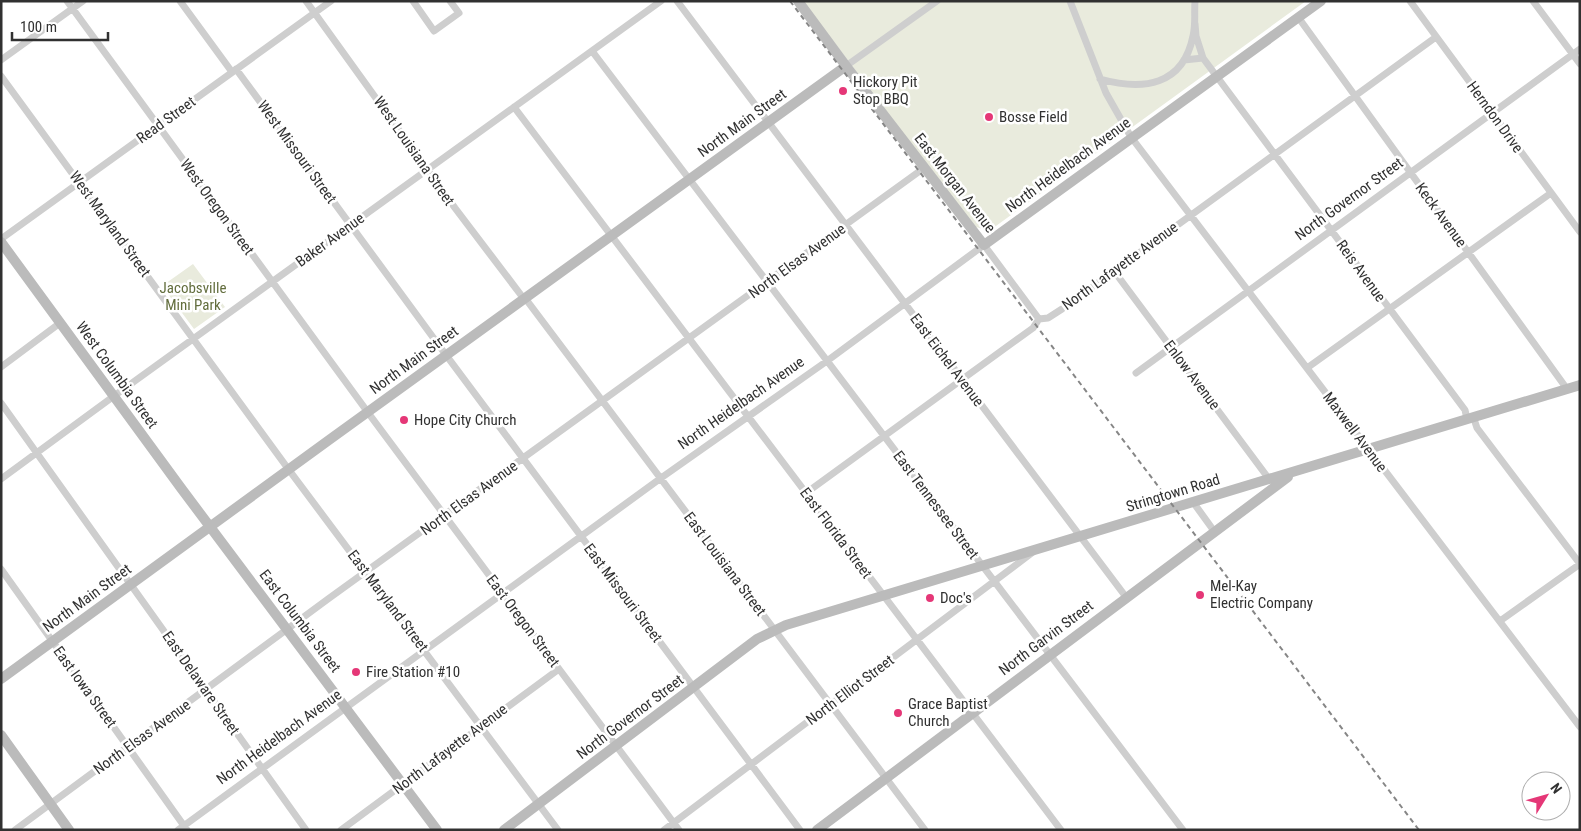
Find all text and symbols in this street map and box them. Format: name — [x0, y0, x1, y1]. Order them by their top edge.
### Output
scale bar — [12, 10, 109, 42]
text: 100 m — [20, 18, 57, 36]
place label: Hickory Pit Stop BBQ — [853, 73, 918, 108]
street label: Herndon Drive — [1463, 78, 1527, 156]
street label: North Main Street — [694, 85, 790, 161]
marker: Hickory Pit Stop BBQ — [837, 85, 849, 97]
street label: Read Street — [133, 93, 199, 147]
street label: West Louisiana Street — [370, 93, 458, 209]
street label: West Missouri Street — [254, 97, 340, 207]
place label: Bosse Field — [999, 108, 1067, 126]
marker: Bosse Field — [983, 111, 995, 123]
street label: North Heidelbach Avenue — [1002, 114, 1134, 216]
street label: East Morgan Avenue — [911, 130, 999, 236]
street label: North Governor Street — [1292, 154, 1406, 244]
street label: West Oregon Street — [176, 156, 258, 258]
street label: West Maryland Street — [66, 168, 154, 280]
street label: Keck Avenue — [1412, 179, 1470, 251]
street label: Baker Avenue — [292, 209, 368, 271]
street label: North Lafayette Avenue — [1059, 218, 1181, 314]
street label: North Elsas Avenue — [745, 220, 849, 302]
street label: Reis Avenue — [1333, 237, 1389, 305]
park label: Jacobsville Mini Park — [160, 279, 226, 314]
street label: East Eichel Avenue — [906, 310, 988, 410]
street label: West Columbia Street — [72, 318, 162, 432]
street label: North Main Street — [366, 322, 462, 398]
street label: Enlow Avenue — [1160, 337, 1224, 413]
street label: North Heidelbach Avenue — [674, 353, 808, 453]
street label: Maxwell Avenue — [1319, 388, 1391, 476]
place label: Hope City Church — [414, 411, 516, 429]
marker: Hope City Church — [398, 414, 410, 426]
street label: East Tennessee Street — [889, 447, 983, 563]
street label: North Elsas Avenue — [417, 457, 521, 539]
street label: Stringtown Road — [1124, 470, 1222, 516]
street label: East Florida Street — [796, 484, 876, 582]
street label: East Louisiana Street — [680, 509, 770, 619]
street label: East Missouri Street — [580, 540, 666, 646]
street label: East Maryland Street — [344, 547, 432, 655]
street label: North Main Street — [39, 560, 135, 636]
street label: East Columbia Street — [255, 566, 345, 676]
street label: East Oregon Street — [483, 571, 563, 671]
place label: Mel-Kay Electric Company — [1210, 577, 1313, 612]
place label: Doc's — [940, 589, 972, 607]
marker: Mel-Kay Electric Company — [1194, 589, 1206, 601]
marker: Doc's — [924, 592, 936, 604]
street label: North Garvin Street — [995, 597, 1097, 679]
street label: East Delaware Street — [158, 628, 244, 738]
street label: East Iowa Street — [49, 643, 121, 731]
street label: North Elliot Street — [803, 651, 897, 729]
place label: Fire Station #10 — [366, 663, 460, 681]
marker: Fire Station #10 — [350, 666, 362, 678]
street label: North Governor Street — [573, 671, 687, 763]
street label: North Heidelbach Avenue — [213, 686, 345, 788]
place label: Grace Baptist Church — [908, 695, 988, 730]
street label: North Elsas Avenue — [90, 696, 194, 778]
street label: North Lafayette Avenue — [389, 700, 511, 798]
marker: Grace Baptist Church — [892, 707, 904, 719]
north arrow — [1521, 771, 1571, 821]
text: N — [1547, 780, 1565, 796]

